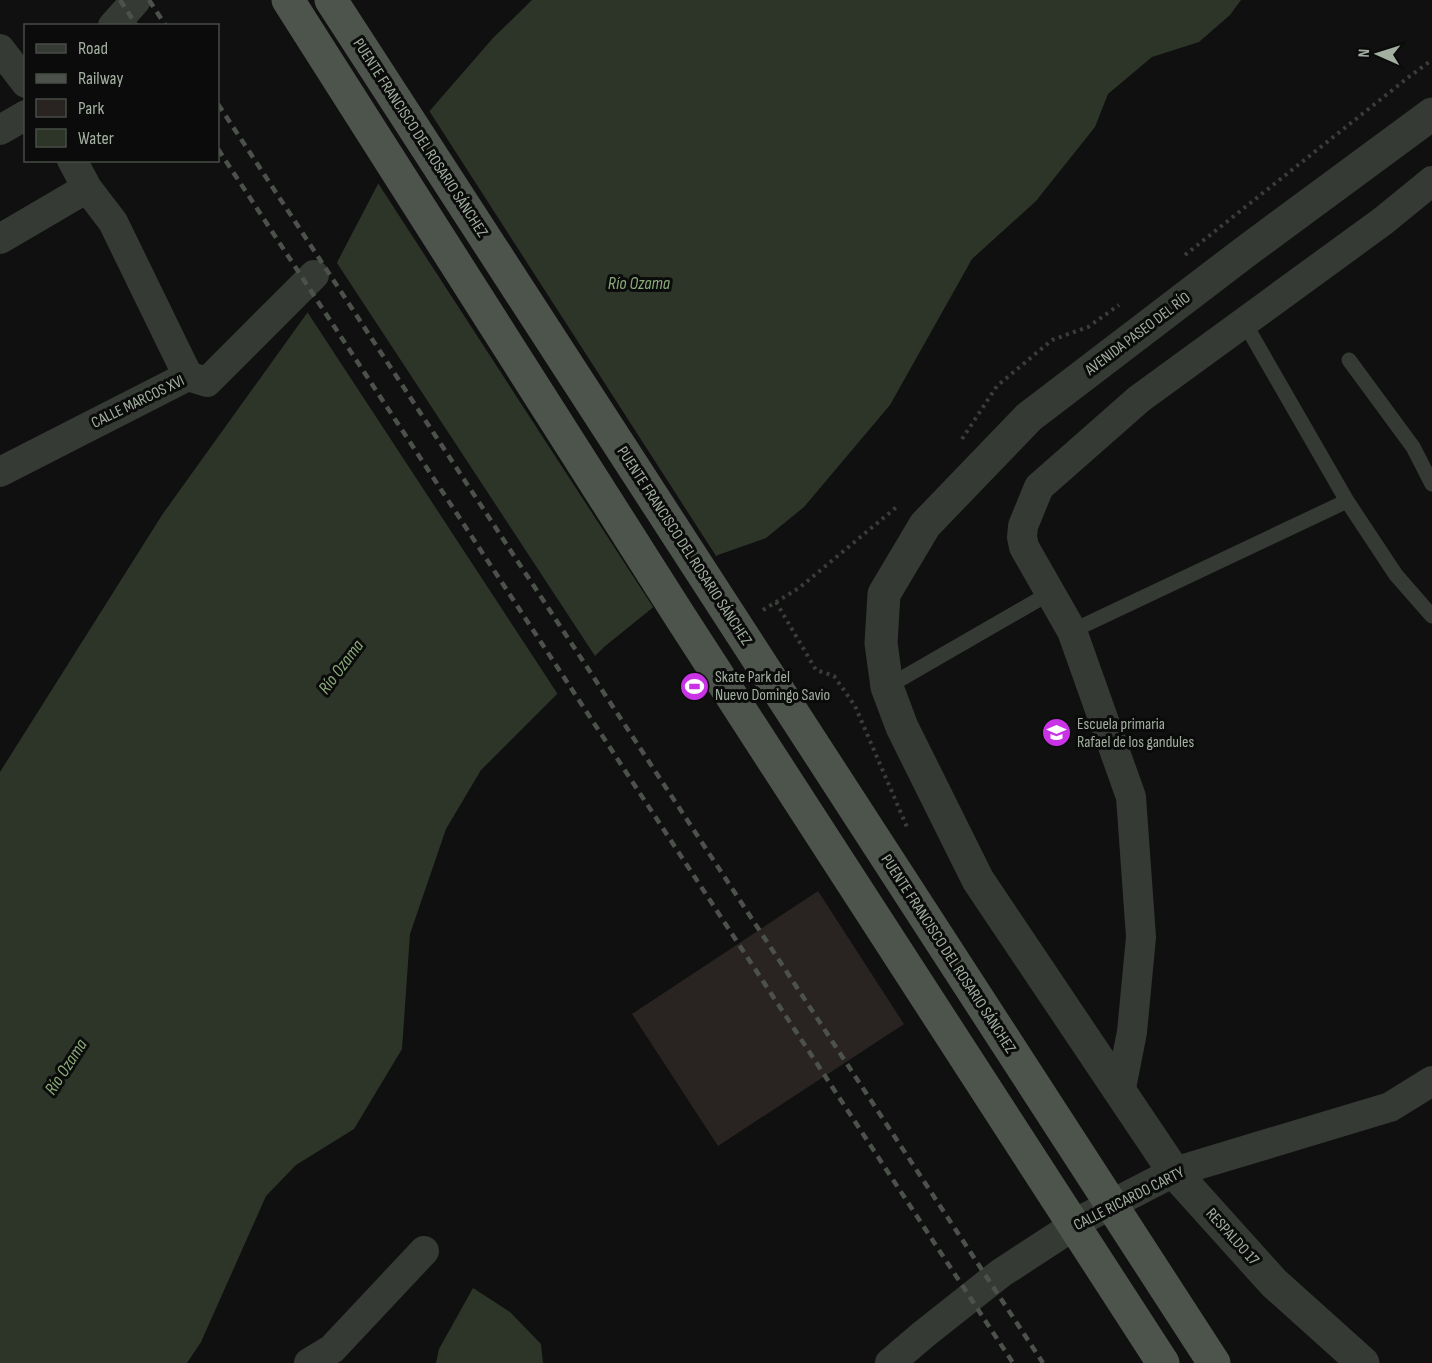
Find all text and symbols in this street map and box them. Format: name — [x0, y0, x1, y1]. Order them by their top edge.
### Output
legend — [24, 24, 219, 162]
north arrow — [1348, 24, 1408, 84]
street label: PUENTE FRANCISCO DEL ROSARIO SÁNCHEZ — [349, 35, 492, 241]
text: Road — [78, 38, 108, 59]
text: N — [1355, 49, 1374, 58]
text: Railway — [78, 68, 123, 89]
text: Park — [78, 98, 104, 119]
text: Water — [78, 128, 114, 149]
water label: Río Ozama — [608, 273, 671, 294]
street label: AVENIDA PASEO DEL RÍO — [1081, 288, 1195, 380]
street label: CALLE MARCOS XVI — [88, 371, 188, 433]
street label: PUENTE FRANCISCO DEL ROSARIO SÁNCHEZ — [613, 443, 756, 649]
water label: Río Ozama — [314, 635, 369, 698]
place label: Skate Park del Nuevo Domingo Savio — [715, 668, 830, 705]
sports icon: Skate Park del Nuevo Domingo Savio — [678, 670, 710, 702]
place label: Escuela primaria Rafael de los gandules — [1077, 715, 1194, 752]
school or university icon: Escuela primaria Rafael de los gandules — [1040, 717, 1072, 749]
street label: PUENTE FRANCISCO DEL ROSARIO SÁNCHEZ — [877, 851, 1020, 1057]
water label: Río Ozama — [40, 1035, 92, 1099]
street label: CALLE RICARDO CARTY — [1071, 1163, 1188, 1235]
street label: RESPALDO 17 — [1201, 1205, 1263, 1270]

